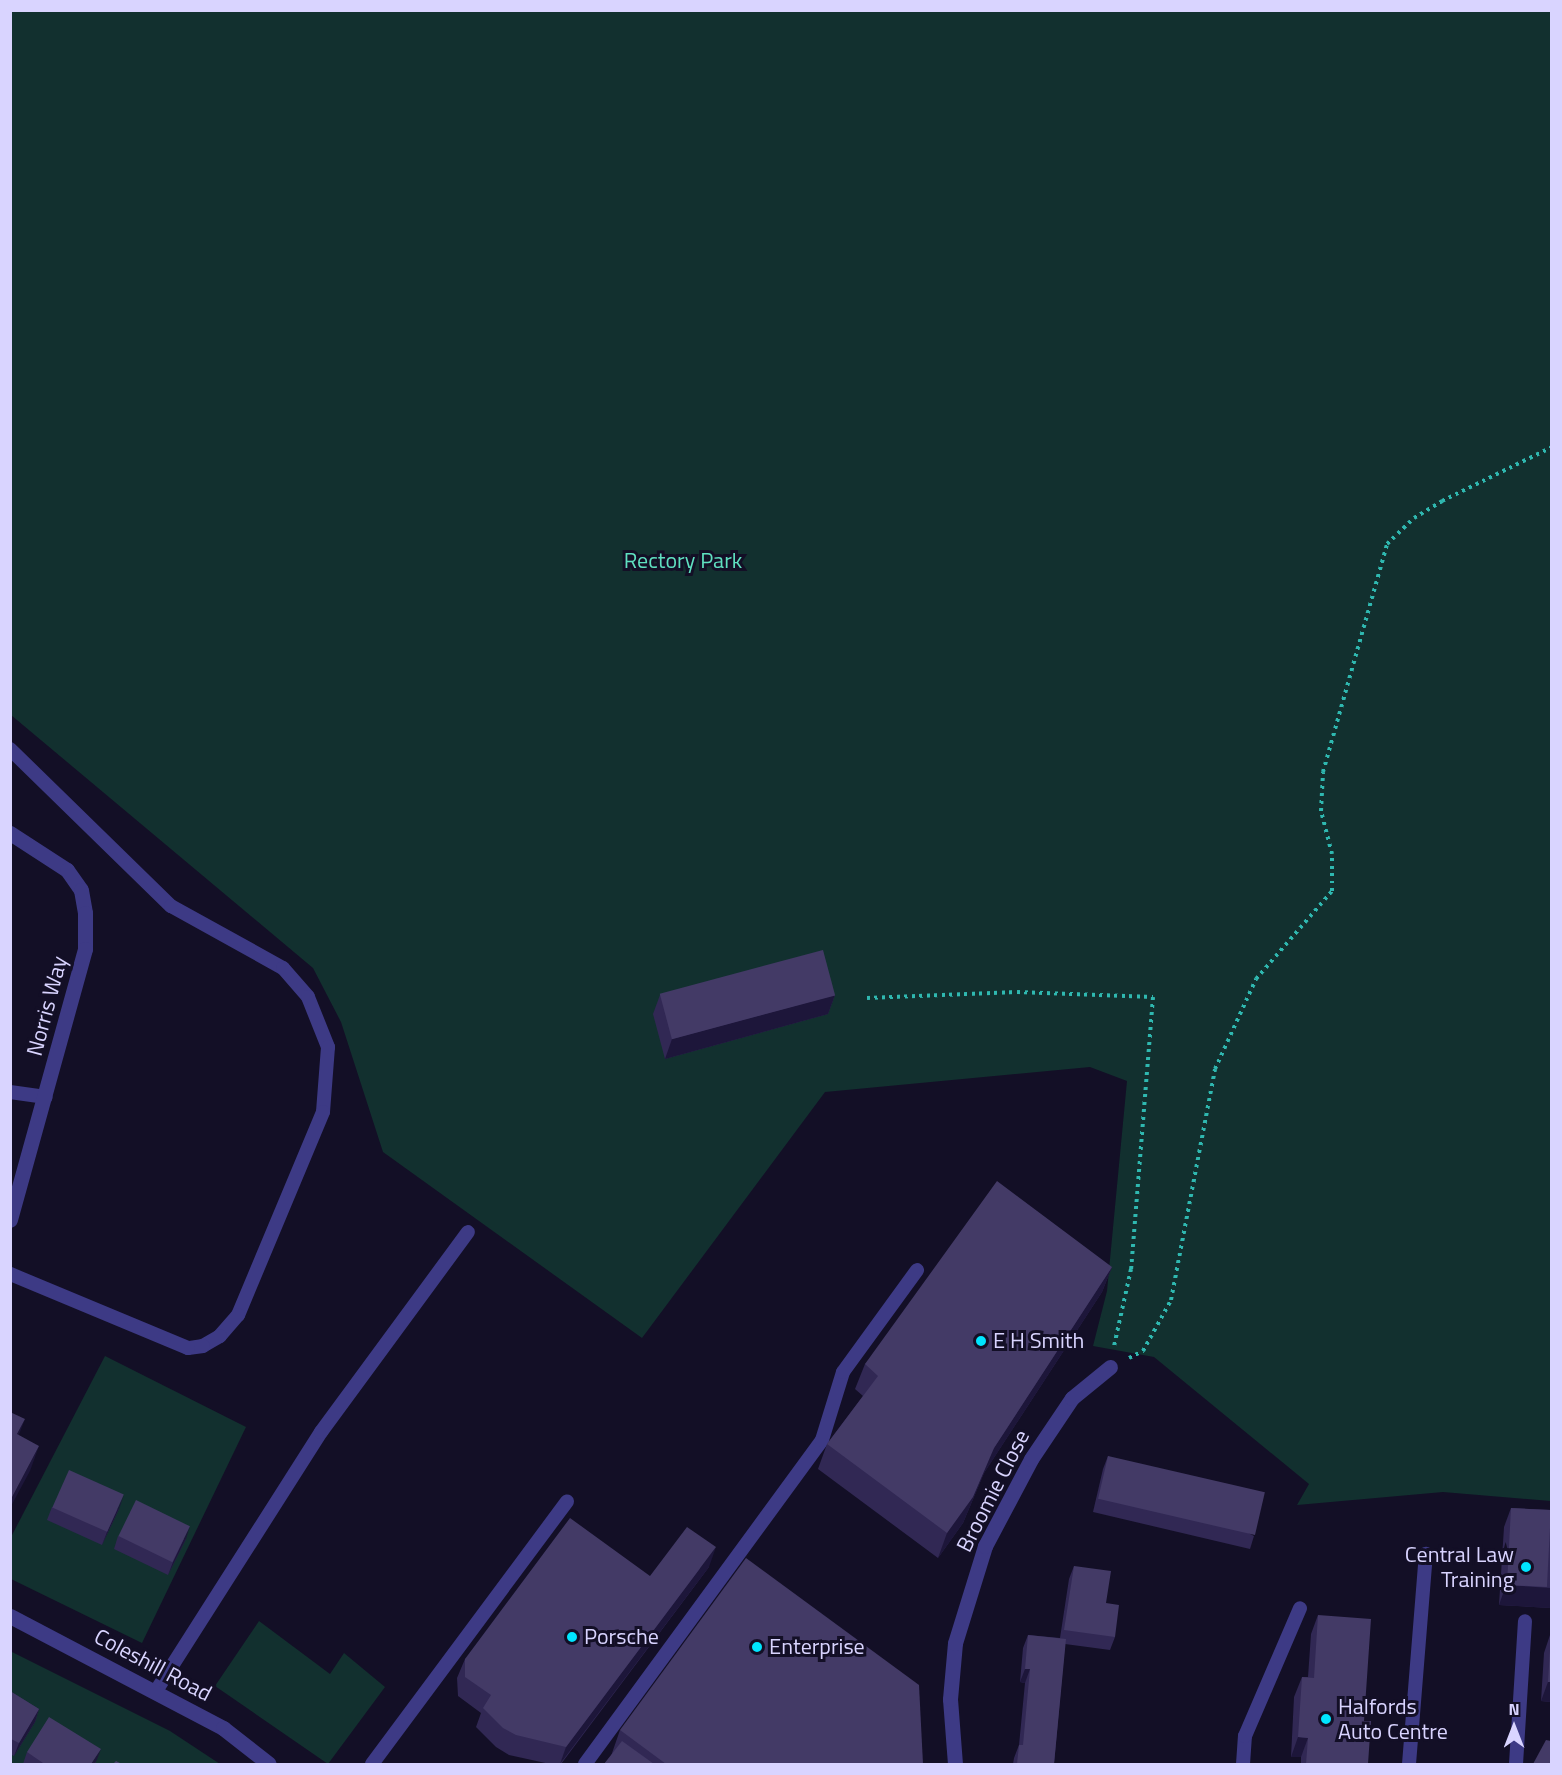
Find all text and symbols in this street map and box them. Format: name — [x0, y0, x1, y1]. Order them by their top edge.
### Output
park label: Rectory Park — [624, 548, 742, 574]
street label: Norris Way — [21, 953, 73, 1059]
place label: E H Smith — [993, 1328, 1084, 1354]
marker: E H Smith — [974, 1334, 988, 1348]
street label: Broomie Close — [951, 1426, 1035, 1556]
place label: Central Law Training — [1405, 1541, 1514, 1592]
marker: Central Law Training — [1519, 1560, 1533, 1574]
street label: Coleshill Road — [90, 1623, 216, 1707]
place label: Porsche — [584, 1624, 659, 1650]
marker: Porsche — [565, 1630, 579, 1644]
place label: Enterprise — [769, 1634, 865, 1660]
marker: Enterprise — [750, 1640, 764, 1654]
place label: Halfords Auto Centre — [1338, 1693, 1448, 1744]
north arrow — [1484, 1697, 1544, 1757]
text: N — [1508, 1697, 1520, 1721]
marker: Halfords Auto Centre — [1319, 1712, 1333, 1726]

